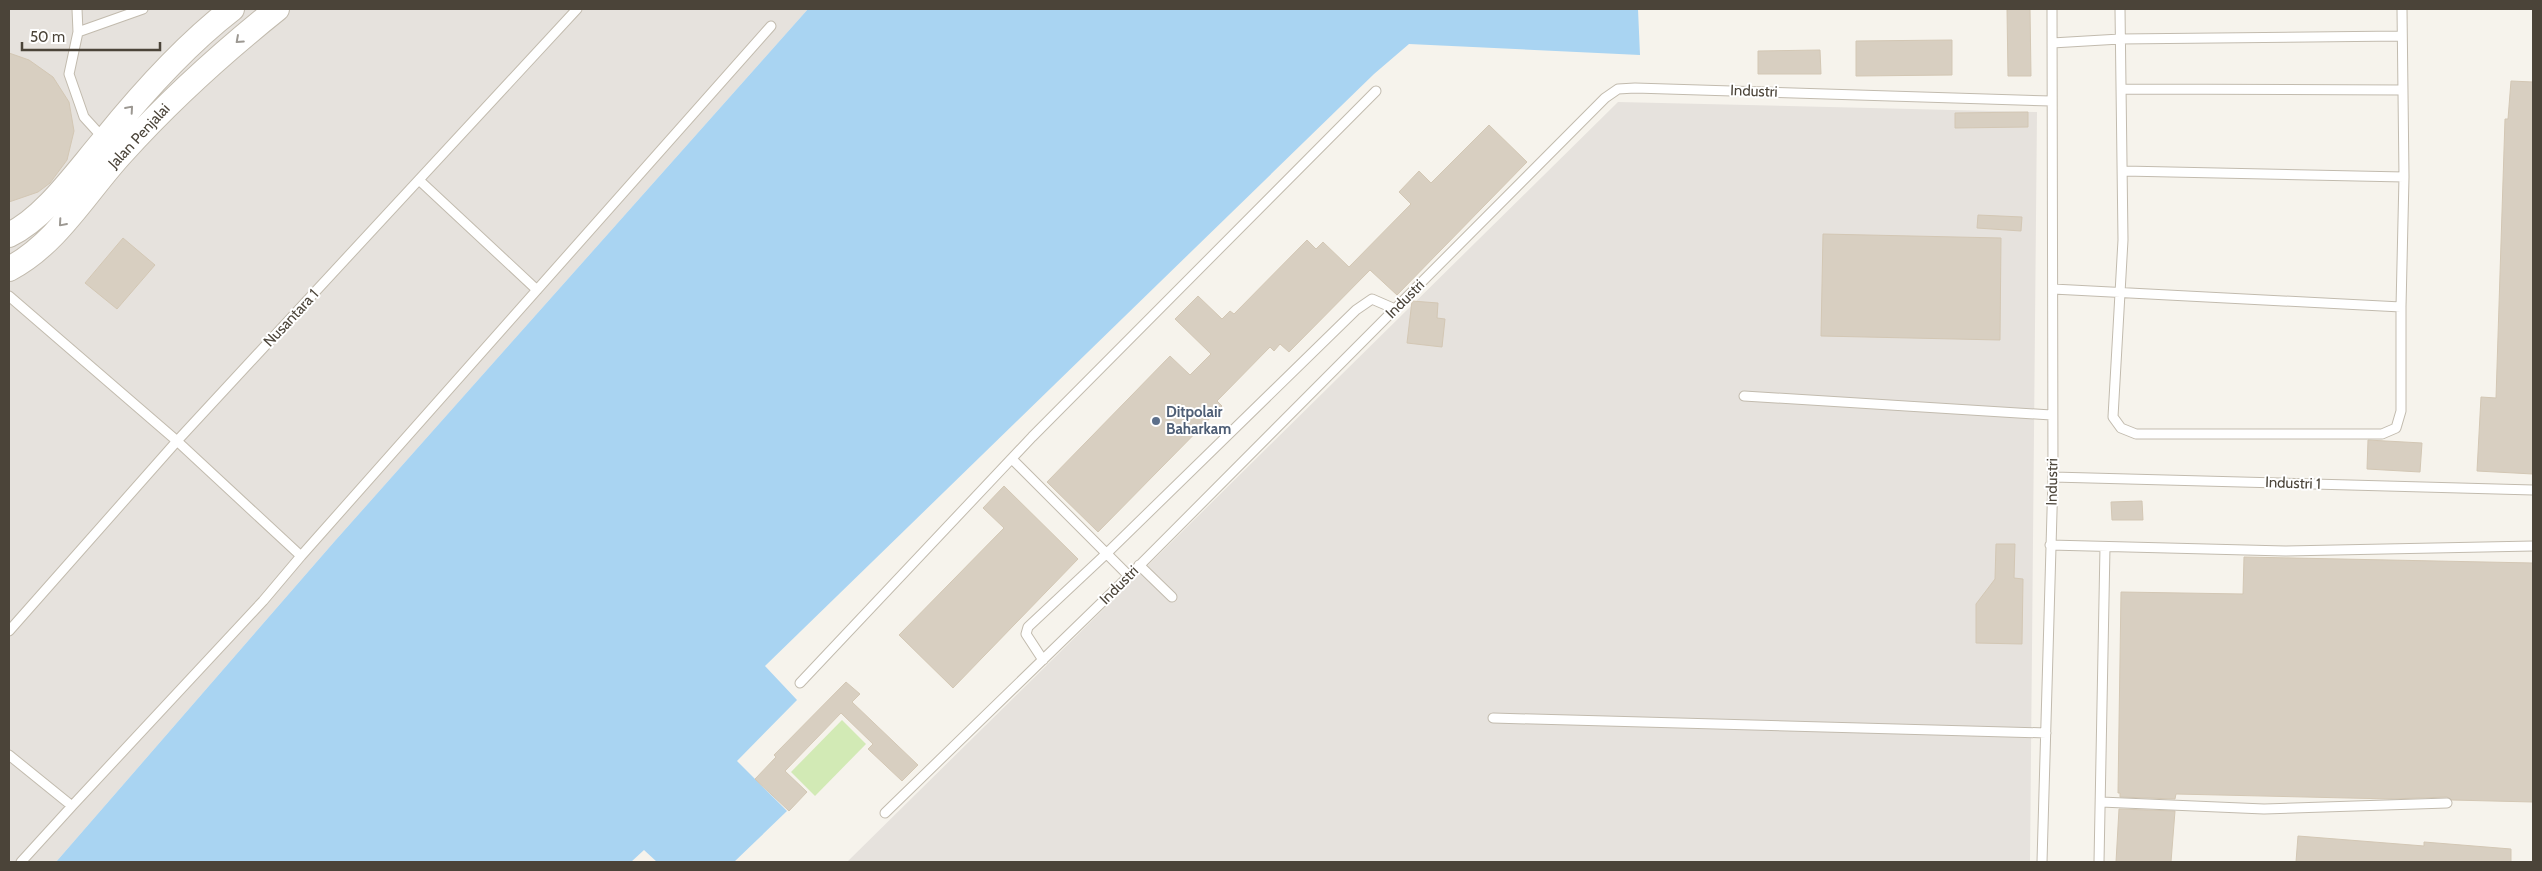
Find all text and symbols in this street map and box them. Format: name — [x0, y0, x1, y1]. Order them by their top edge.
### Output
scale bar — [22, 20, 160, 52]
text: 50 m — [30, 28, 65, 46]
one-way arrow — [236, 34, 245, 43]
street label: Industri — [1730, 81, 1778, 101]
street label: Jalan Penjalai — [104, 100, 174, 173]
one-way arrow — [124, 106, 133, 115]
one-way arrow — [59, 218, 68, 227]
street label: Industri — [1382, 276, 1428, 322]
street label: Nusantara 1 — [260, 285, 322, 351]
place label: Ditpolair Baharkam — [1166, 403, 1231, 438]
marker: Ditpolair Baharkam — [1150, 415, 1162, 427]
street label: Industri — [2043, 458, 2061, 506]
street label: Industri 1 — [2265, 473, 2321, 493]
street label: Industri — [1096, 562, 1142, 608]

